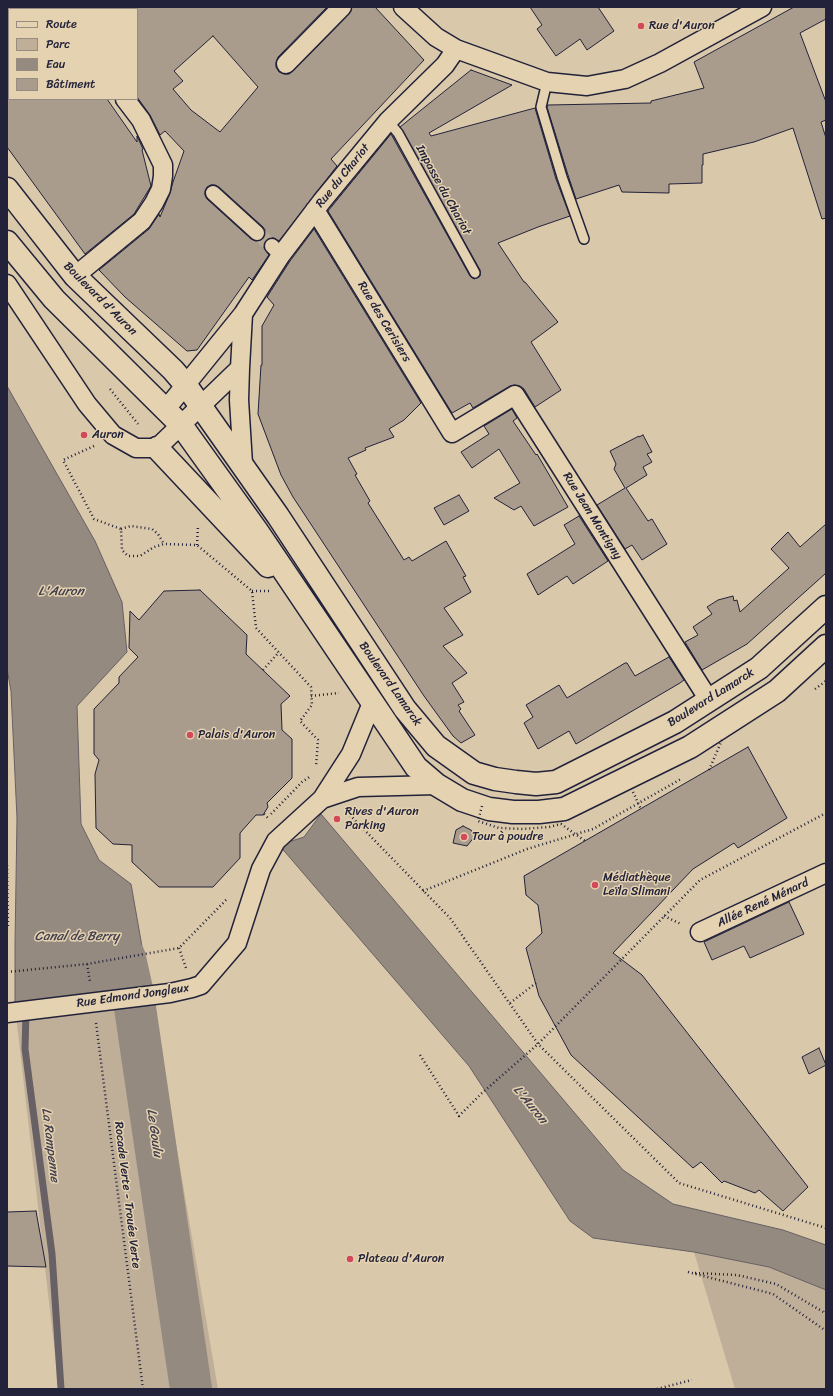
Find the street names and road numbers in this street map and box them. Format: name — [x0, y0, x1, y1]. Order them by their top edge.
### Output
street label: Rue du Chariot — [313, 141, 373, 211]
street label: Impasse du Chariot — [412, 142, 474, 238]
street label: Boulevard d'Auron — [60, 259, 140, 339]
street label: Rue des Cerisiers — [354, 279, 414, 365]
street label: Rue Jean Montigny — [559, 470, 625, 562]
street label: Boulevard Lamarck — [356, 639, 424, 729]
street label: Boulevard Lamarck — [665, 666, 757, 730]
street label: Allée René Ménard — [715, 876, 811, 930]
street label: Rue Edmond Jongleux — [76, 981, 190, 1011]
street label: Rocade Verte - Trouée Verte — [111, 1121, 143, 1269]

